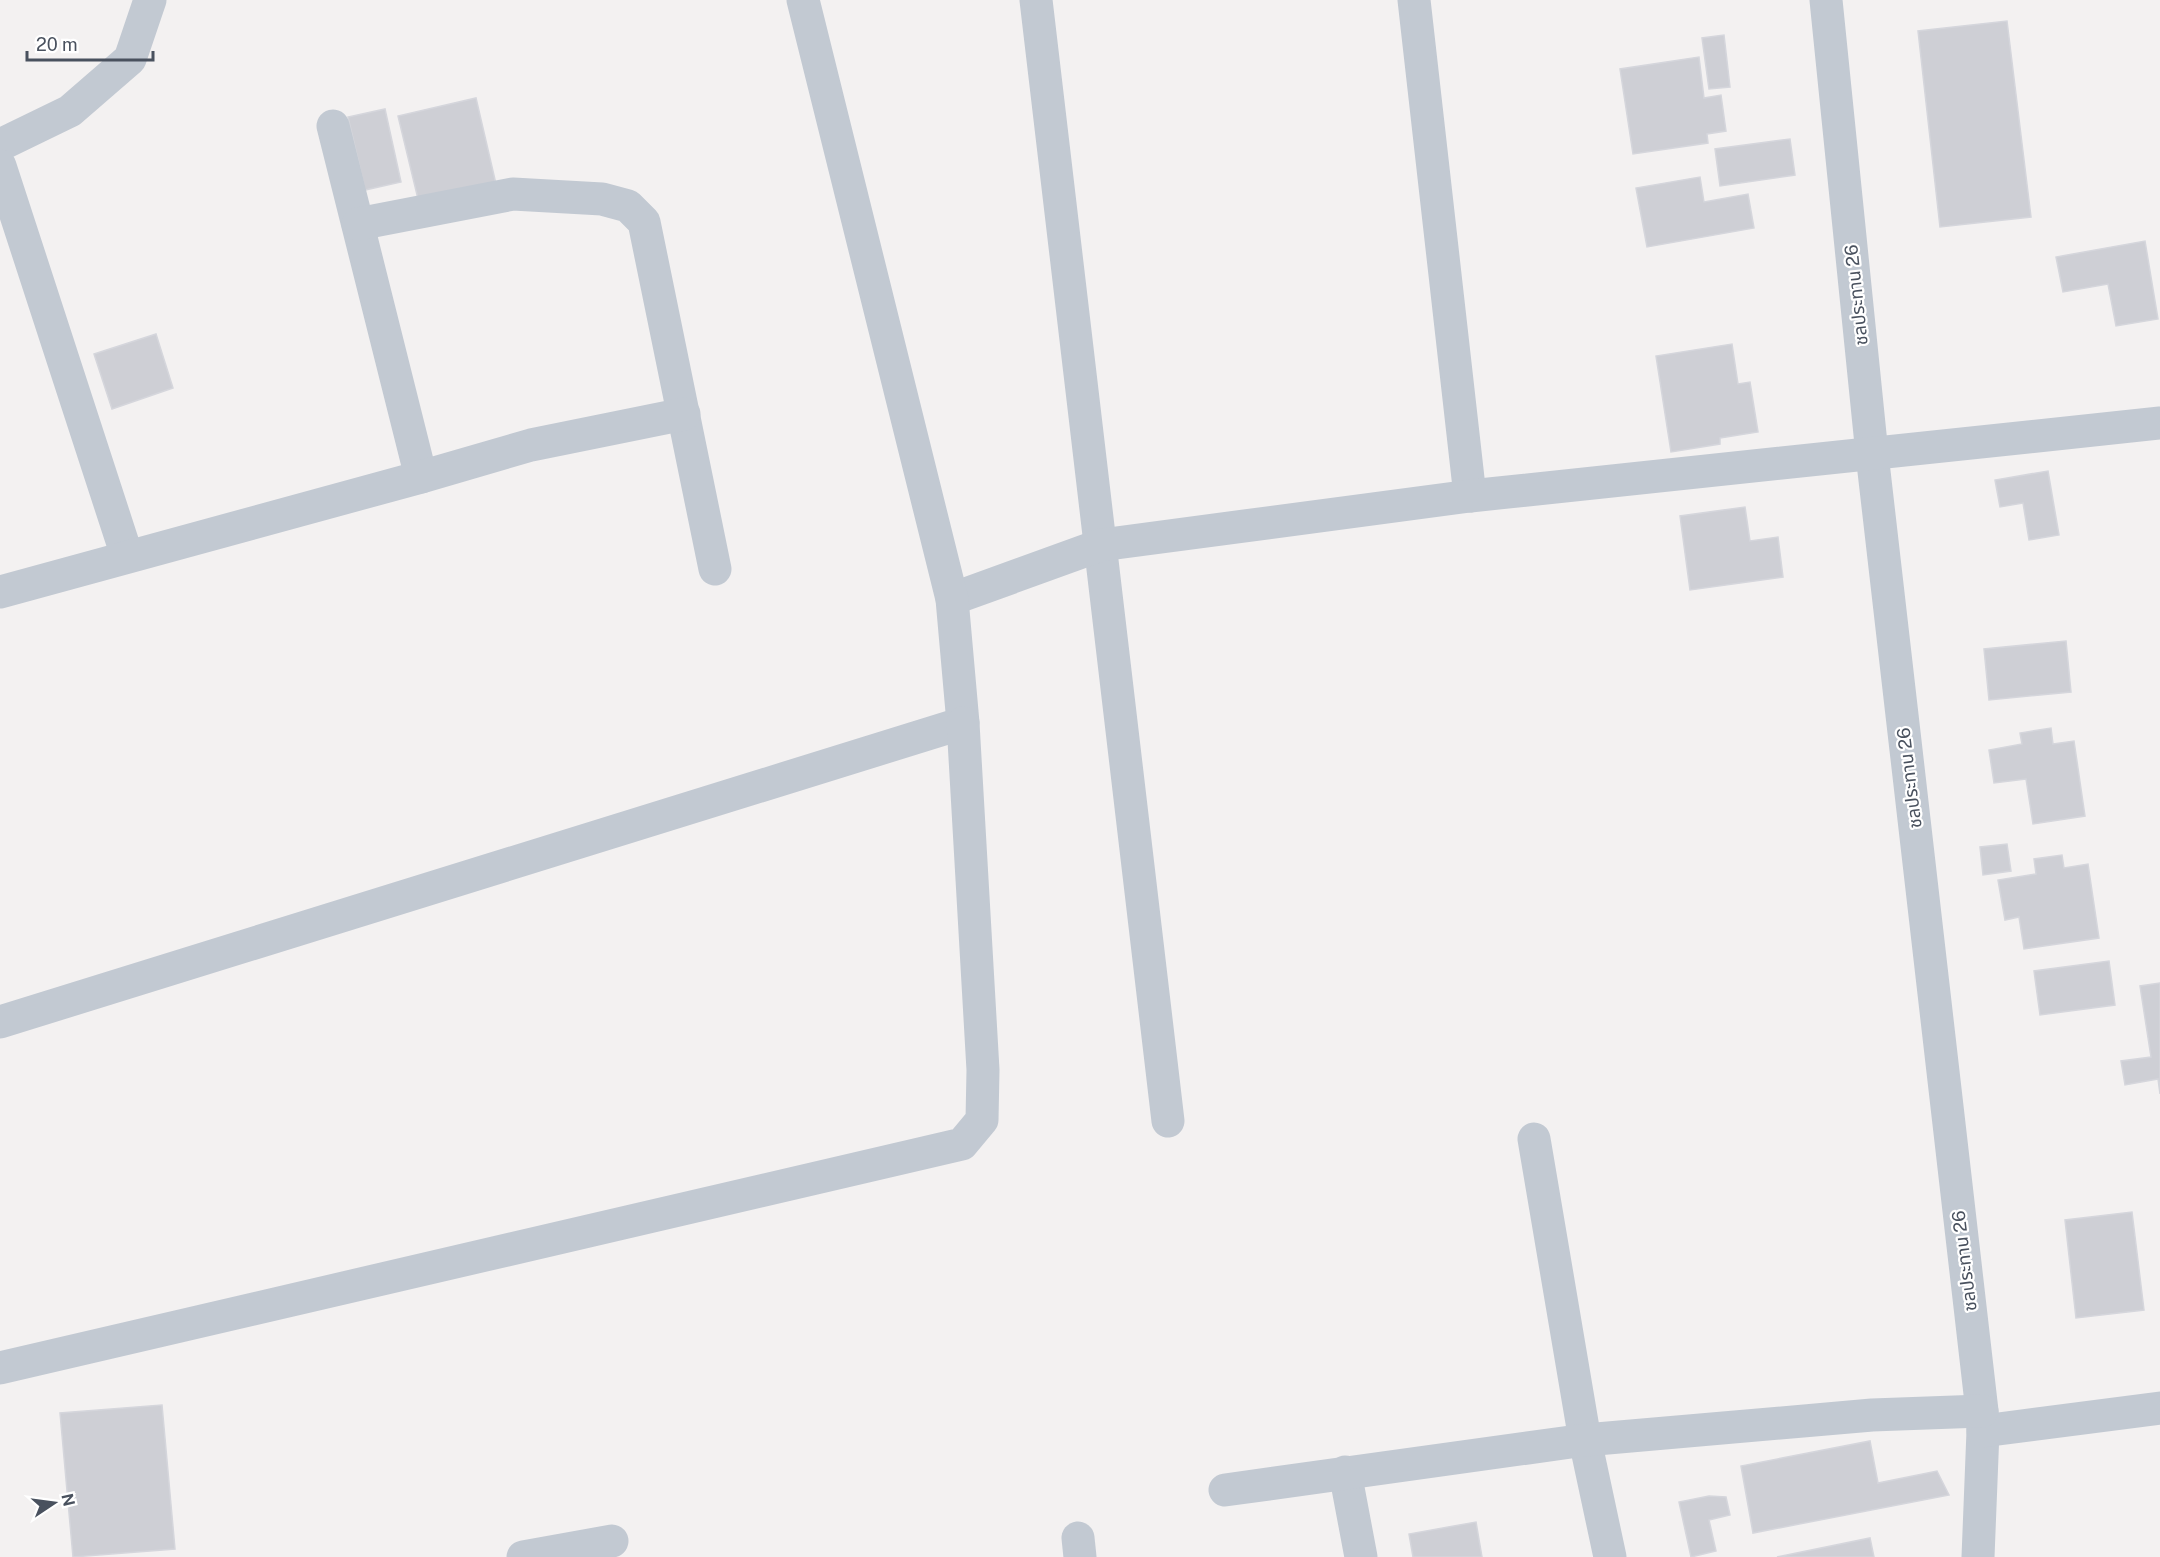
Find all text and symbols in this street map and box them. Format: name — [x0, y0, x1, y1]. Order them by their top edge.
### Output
scale bar — [27, 24, 153, 62]
text: 20 m — [36, 34, 78, 55]
street label: ชลประทาน 26 — [1840, 243, 1872, 347]
street label: ชลประทาน 26 — [1892, 726, 1926, 830]
street label: ชลประทาน 26 — [1947, 1209, 1981, 1313]
north arrow — [24, 1473, 84, 1533]
text: N — [57, 1492, 79, 1508]

